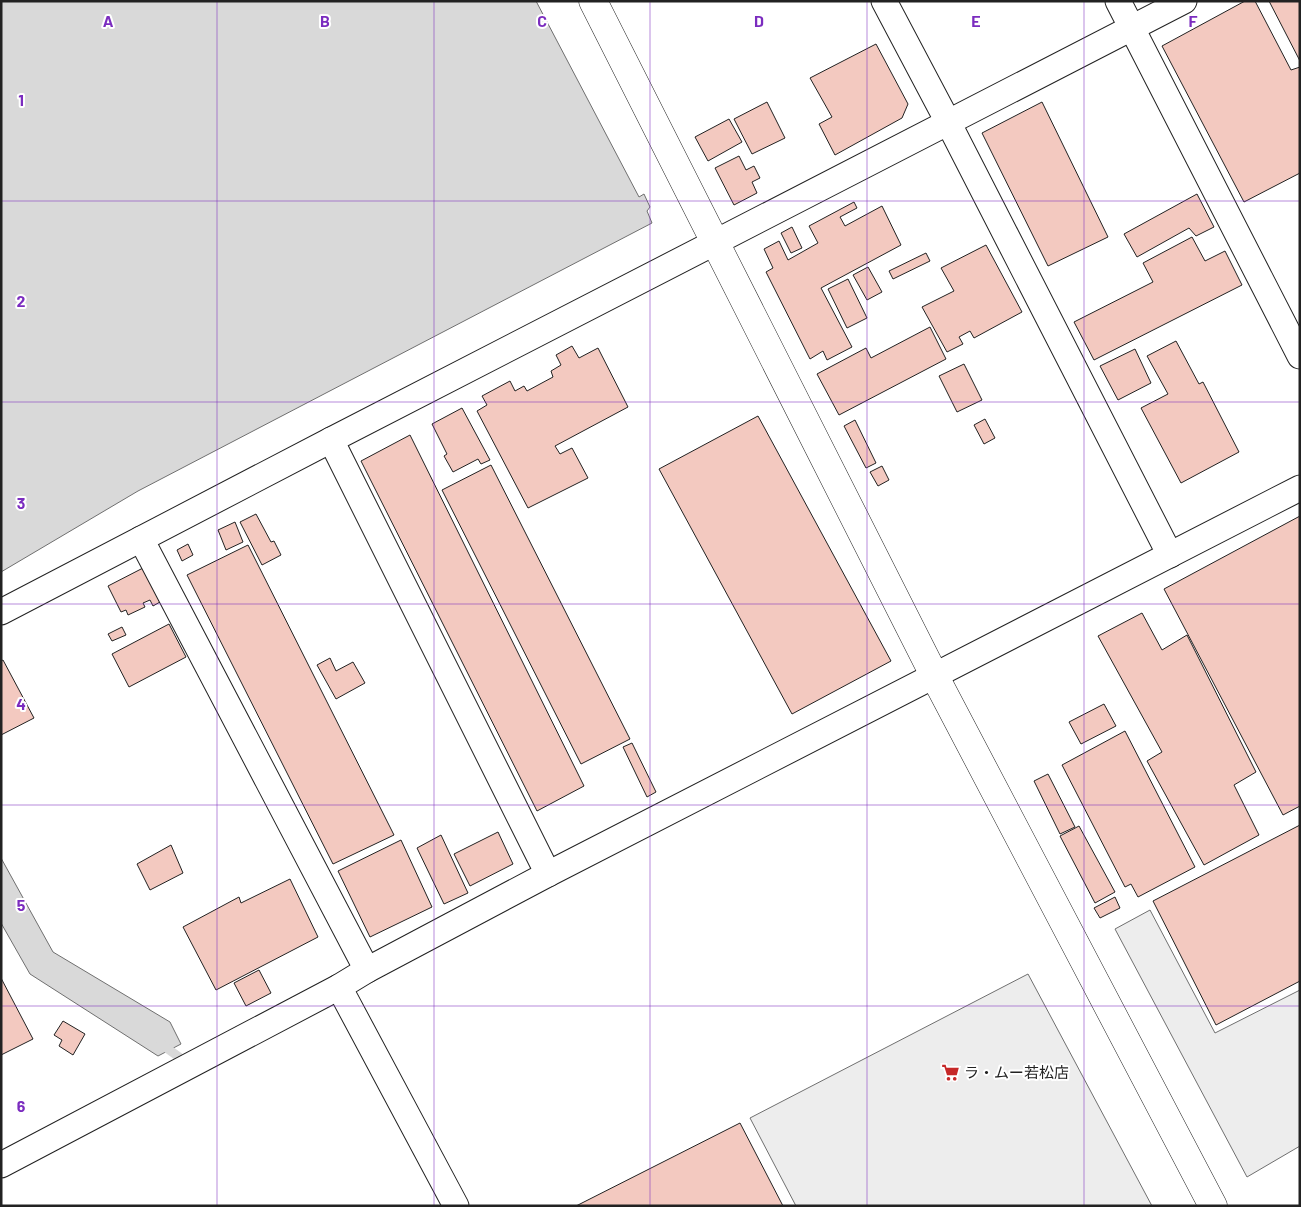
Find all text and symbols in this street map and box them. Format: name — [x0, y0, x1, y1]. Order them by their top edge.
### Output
text: A — [103, 11, 114, 30]
text: B — [320, 11, 330, 30]
text: C — [537, 11, 547, 30]
text: D — [754, 11, 764, 30]
text: E — [971, 11, 981, 30]
text: F — [1189, 11, 1198, 30]
text: 1 — [18, 90, 24, 109]
text: 2 — [17, 291, 26, 310]
text: 3 — [17, 493, 25, 512]
text: 4 — [16, 694, 26, 713]
text: 5 — [17, 895, 26, 914]
supermarket icon: ラ・ムー若松店 — [940, 1063, 960, 1083]
place label: ラ・ムー若松店 — [964, 1063, 1069, 1081]
text: 6 — [17, 1096, 26, 1115]

